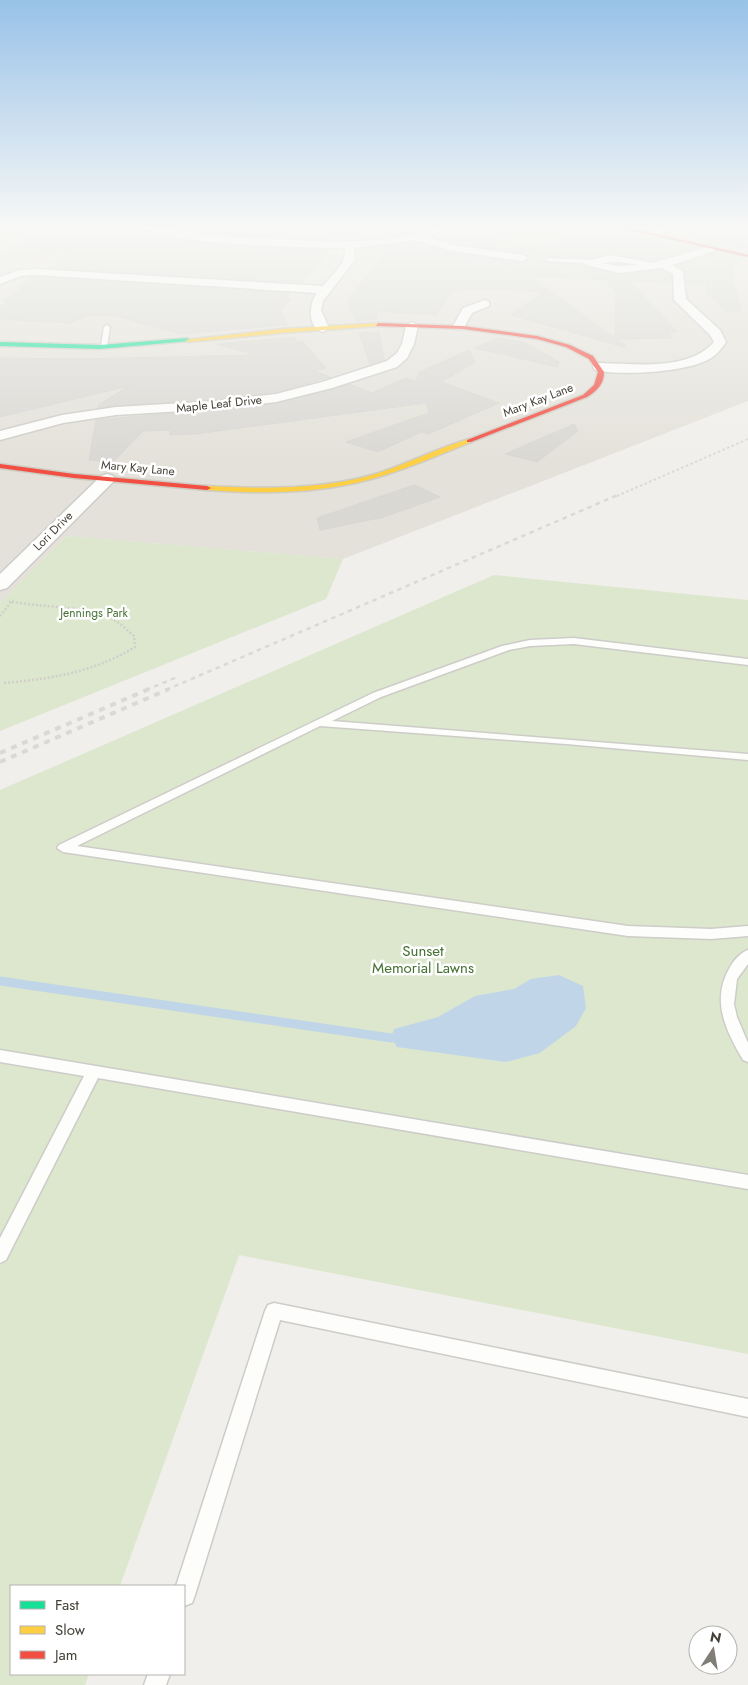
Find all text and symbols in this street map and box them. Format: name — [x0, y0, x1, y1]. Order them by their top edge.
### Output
street label: Mary Kay Lane — [500, 378, 576, 422]
street label: Maple Leaf Drive — [175, 391, 263, 417]
street label: Mary Kay Lane — [100, 456, 176, 480]
street label: Lori Drive — [29, 507, 77, 555]
park label: Jennings Park — [58, 604, 129, 622]
park label: Sunset Memorial Lawns — [372, 940, 474, 979]
legend — [10, 1585, 185, 1675]
text: Fast — [55, 1594, 79, 1616]
text: Slow — [55, 1619, 86, 1641]
north arrow — [688, 1625, 738, 1675]
text: N — [708, 1626, 723, 1648]
text: Jam — [53, 1644, 78, 1666]

